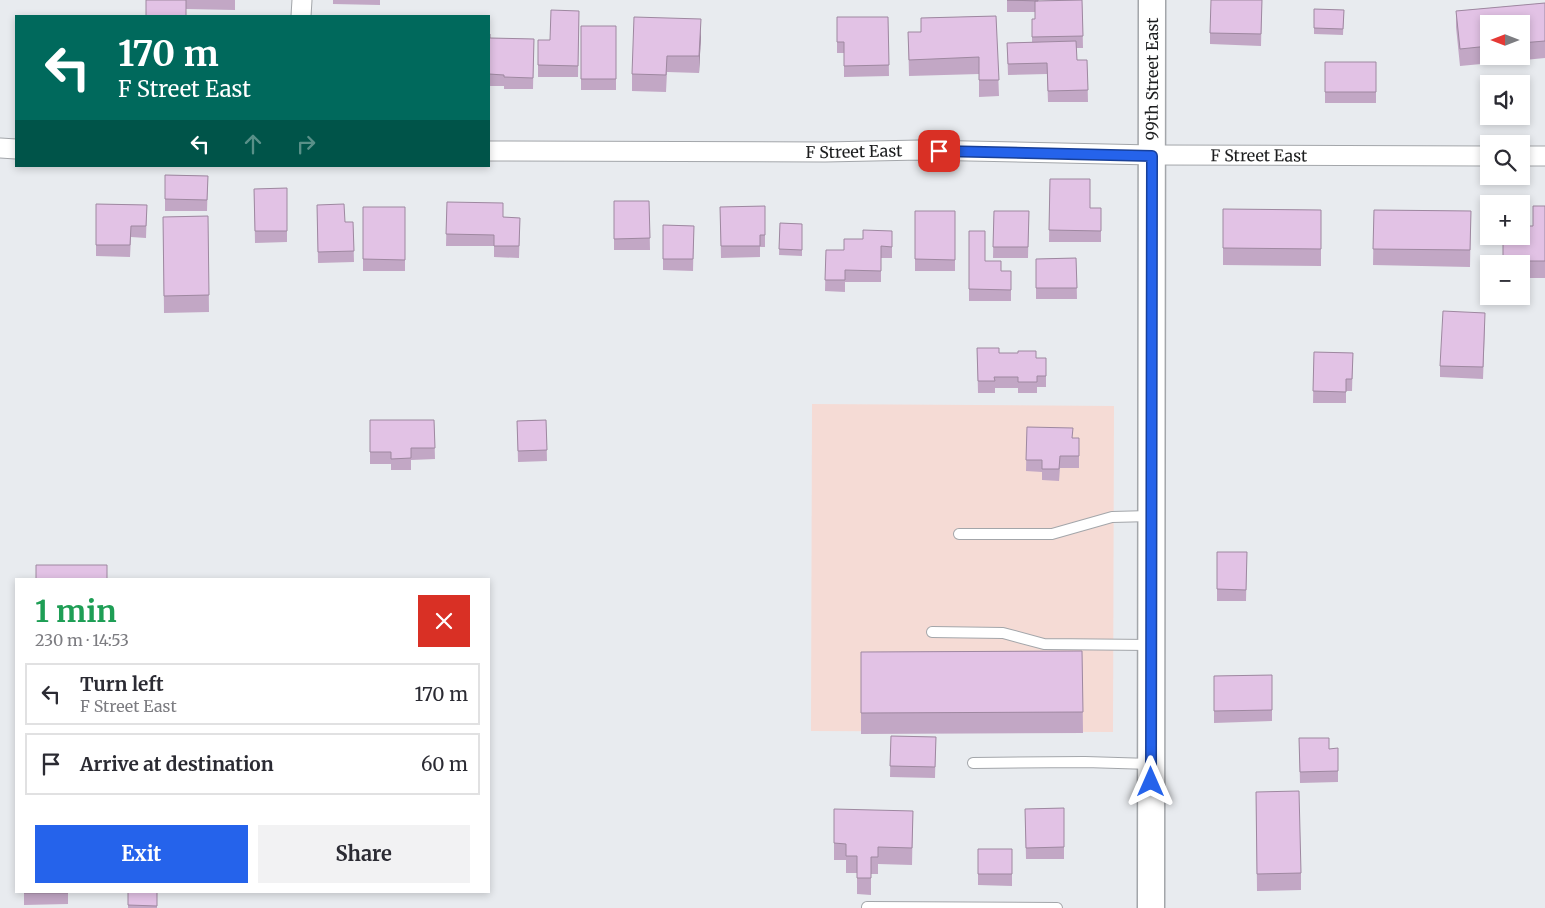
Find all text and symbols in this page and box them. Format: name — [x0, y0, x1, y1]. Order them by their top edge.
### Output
north arrow — [1480, 15, 1530, 65]
map controls — [1480, 15, 1530, 305]
street label: 99th Street East — [1142, 17, 1162, 141]
text: 170 m — [118, 32, 219, 76]
icon: left — [35, 35, 100, 100]
text: F Street East — [118, 75, 251, 103]
button: sound — [1480, 75, 1530, 125]
icon: left — [186, 130, 214, 158]
icon: ahead — [239, 130, 267, 158]
icon: right — [292, 130, 320, 158]
pin — [918, 130, 960, 172]
button: search — [1480, 135, 1530, 185]
icon: arrive — [925, 137, 953, 165]
street label: F Street East — [806, 140, 903, 162]
street label: F Street East — [1211, 145, 1308, 165]
button: + — [1480, 195, 1530, 245]
button: − — [1480, 255, 1530, 305]
text: 1 min — [35, 592, 117, 630]
button: close — [418, 595, 470, 647]
text: 230 m · 14:53 — [35, 630, 129, 650]
text: Turn left — [80, 672, 164, 696]
icon: left — [37, 680, 65, 708]
text: 170 m — [415, 682, 468, 706]
text: F Street East — [80, 696, 177, 716]
icon: arrive — [37, 750, 65, 778]
text: Arrive at destination — [80, 752, 274, 776]
text: 60 m — [421, 752, 468, 776]
position arrow — [1124, 755, 1176, 807]
button: Exit — [35, 825, 248, 883]
button: Share — [258, 825, 470, 883]

